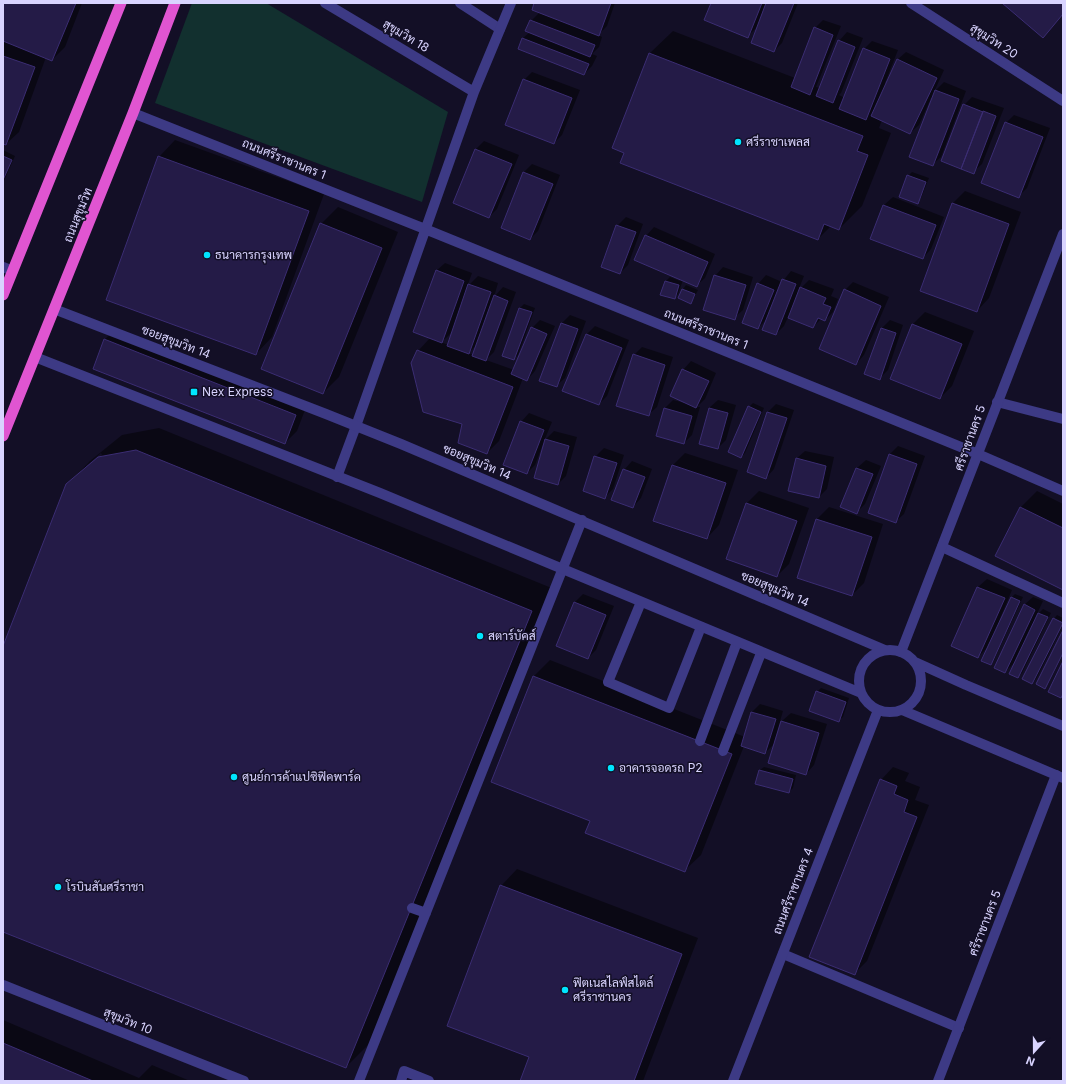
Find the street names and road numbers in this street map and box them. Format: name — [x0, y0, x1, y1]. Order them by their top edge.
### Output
street label: สุขุมวิท 18 — [379, 16, 432, 57]
street label: สุขุมวิท 20 — [967, 20, 1021, 63]
street label: ถนนศรีราชานคร 1 — [240, 135, 328, 182]
street label: ถนนสุขุมวิท — [60, 185, 97, 245]
street label: ถนนศรีราชานคร 1 — [662, 305, 750, 352]
street label: ซอยสุขุมวิท 14 — [139, 321, 213, 364]
street label: ศรีราชานคร 5 — [951, 403, 988, 473]
street label: ซอยสุขุมวิท 14 — [440, 440, 514, 485]
street label: ซอยสุขุมวิท 14 — [738, 567, 812, 612]
street label: ถนนศรีราชานคร 4 — [769, 845, 816, 936]
street label: ศรีราชานคร 5 — [965, 888, 1004, 958]
street label: สุขุมวิท 10 — [101, 1004, 155, 1039]

